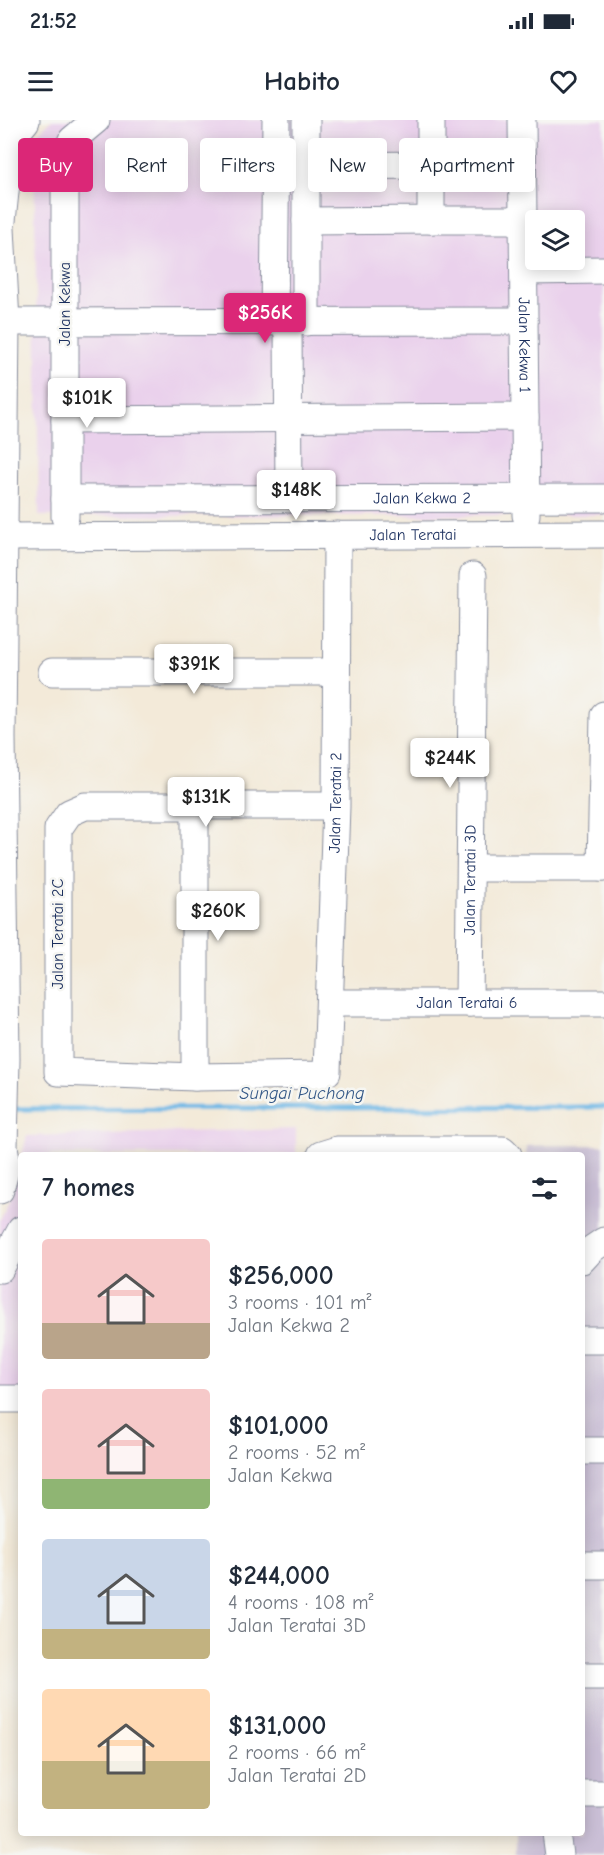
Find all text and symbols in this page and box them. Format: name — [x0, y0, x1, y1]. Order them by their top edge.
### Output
text: 21:52 — [30, 8, 77, 34]
icon: menu — [24, 65, 57, 98]
icon: heart — [547, 65, 580, 98]
text: Habito — [264, 66, 340, 97]
chip: Buy — [18, 138, 93, 192]
chip: Rent — [105, 138, 188, 192]
chip: Filters — [200, 138, 296, 192]
chip: New — [308, 138, 387, 192]
chip: Apartment — [399, 138, 535, 192]
map controls — [525, 210, 585, 270]
button: layers — [525, 210, 585, 270]
street label: Jalan Kekwa — [56, 262, 74, 346]
pin: $256K — [223, 293, 307, 344]
street label: Jalan Kekwa 1 — [515, 297, 534, 393]
text: $256K — [238, 301, 292, 324]
pin: $101K — [45, 378, 129, 429]
text: $101K — [62, 386, 112, 409]
pin: $148K — [254, 470, 338, 521]
text: $148K — [271, 478, 321, 501]
street label: Jalan Kekwa 2 — [373, 489, 471, 507]
street label: Jalan Teratai — [369, 526, 457, 544]
pin: $391K — [152, 644, 236, 695]
text: $391K — [168, 652, 220, 675]
pin: $244K — [408, 738, 492, 789]
text: $244K — [424, 746, 476, 769]
street label: Jalan Teratai 2 — [325, 752, 345, 853]
pin: $131K — [164, 777, 248, 828]
text: $131K — [182, 785, 230, 808]
street label: Jalan Teratai 3D — [461, 825, 480, 935]
street label: Jalan Teratai 2C — [49, 879, 67, 989]
pin: $260K — [176, 891, 260, 942]
text: $260K — [190, 899, 246, 922]
street label: Jalan Teratai 6 — [416, 994, 518, 1012]
water label: Sungai Puchong — [240, 1083, 364, 1104]
icon: filters — [528, 1172, 561, 1205]
text: 7 homes — [42, 1173, 135, 1203]
text: $256,000 — [228, 1261, 334, 1291]
icon: home — [90, 1263, 162, 1335]
text: 3 rooms · 101 m² — [228, 1291, 372, 1314]
text: Jalan Kekwa 2 — [228, 1314, 350, 1337]
text: $101,000 — [228, 1411, 329, 1441]
icon: home — [90, 1413, 162, 1485]
text: 2 rooms · 52 m² — [228, 1441, 365, 1464]
text: Jalan Kekwa — [228, 1464, 333, 1487]
text: $244,000 — [228, 1561, 330, 1591]
icon: home — [90, 1563, 162, 1635]
text: 4 rooms · 108 m² — [228, 1591, 373, 1614]
text: Jalan Teratai 3D — [228, 1614, 366, 1637]
text: $131,000 — [228, 1711, 327, 1741]
icon: home — [90, 1713, 162, 1785]
text: 2 rooms · 66 m² — [228, 1741, 366, 1764]
text: Jalan Teratai 2D — [228, 1764, 366, 1787]

